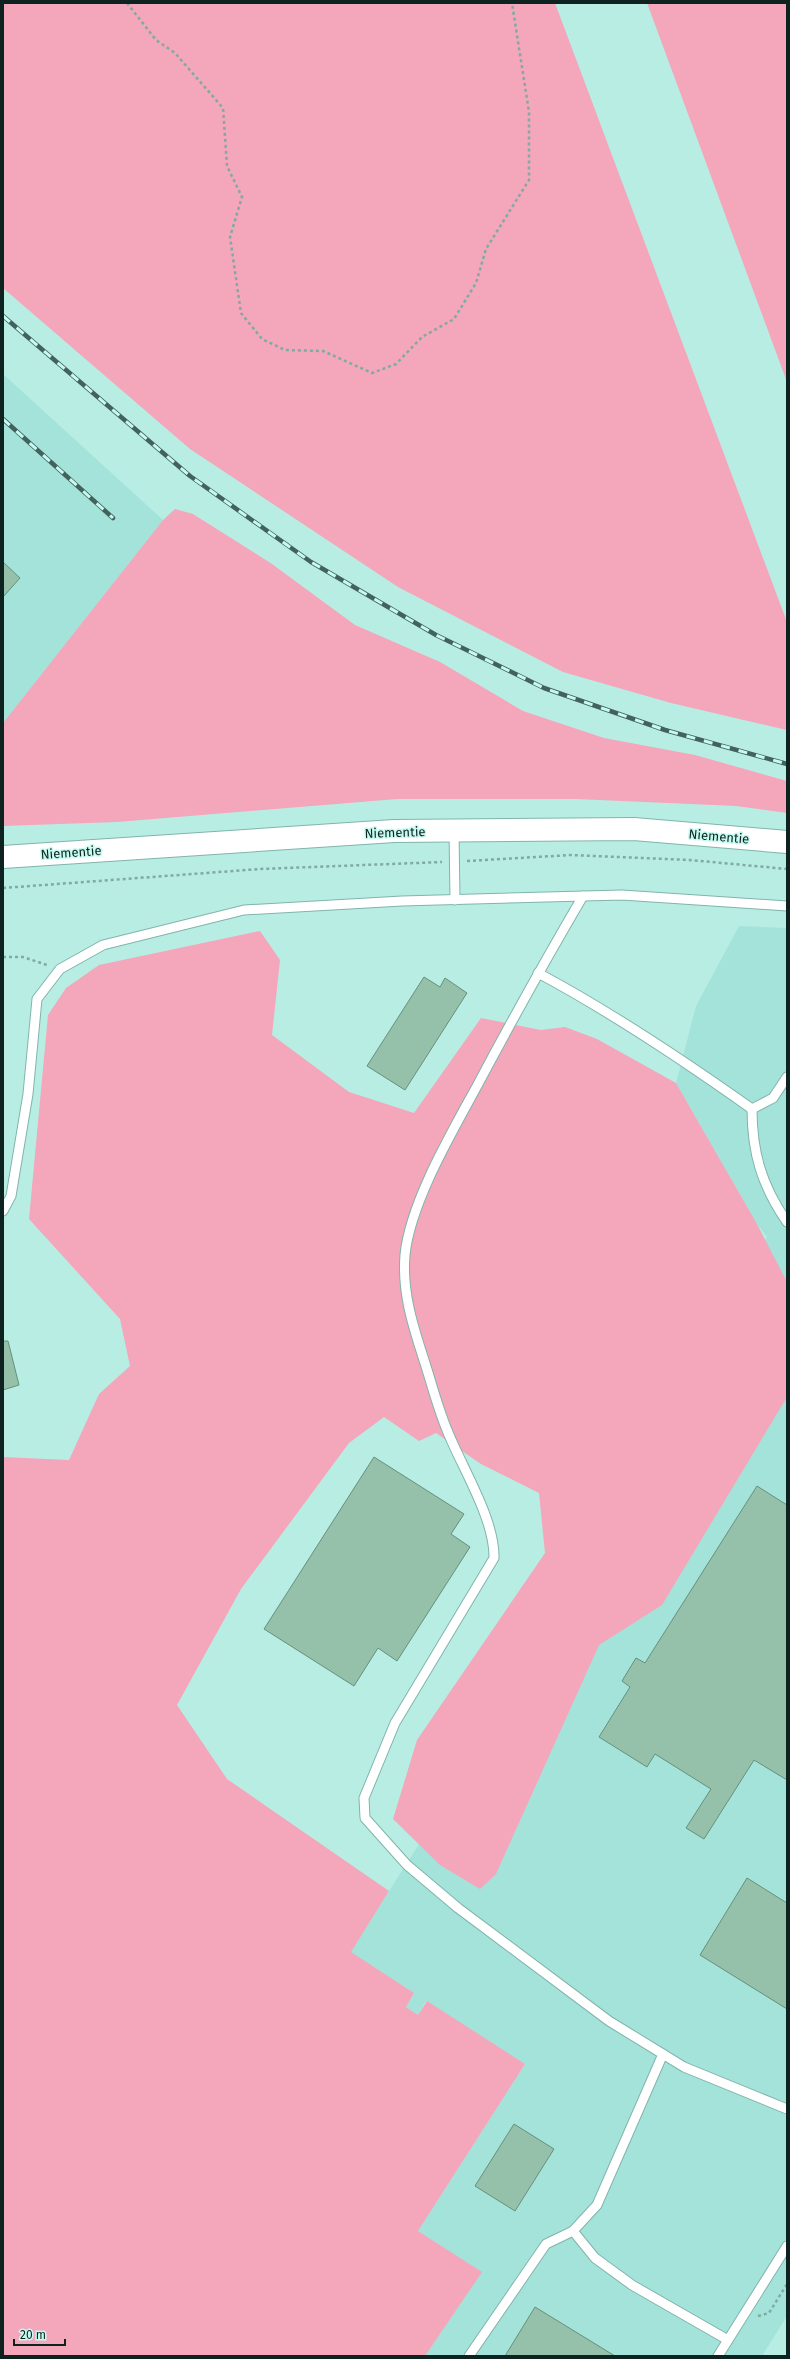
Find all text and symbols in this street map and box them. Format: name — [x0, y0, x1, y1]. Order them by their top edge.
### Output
street label: Niementie — [364, 824, 426, 841]
street label: Niementie — [688, 826, 750, 847]
street label: Niementie — [40, 843, 102, 862]
scale bar — [14, 2321, 65, 2347]
text: 20 m — [20, 2328, 46, 2342]

